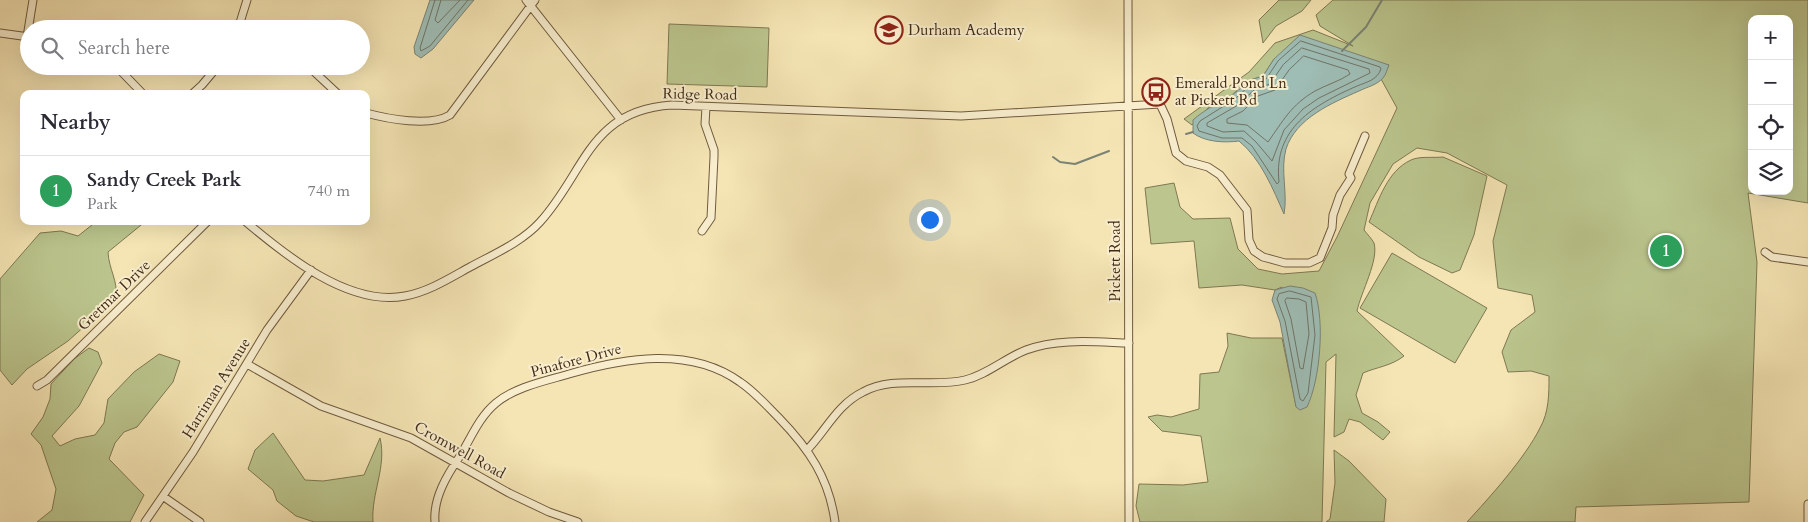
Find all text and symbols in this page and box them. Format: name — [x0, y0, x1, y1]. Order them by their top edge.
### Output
school or university icon: Durham Academy — [874, 15, 904, 45]
map controls — [1748, 15, 1793, 195]
button: + — [1748, 15, 1793, 60]
search box — [20, 20, 370, 75]
place label: Durham Academy — [908, 20, 1025, 40]
icon: search — [38, 34, 66, 62]
text: Search here — [78, 35, 170, 61]
button: − — [1748, 60, 1793, 105]
place label: Emerald Pond Ln at Pickett Rd — [1175, 73, 1287, 110]
bus stop icon: Emerald Pond Ln at Pickett Rd — [1141, 77, 1171, 107]
street label: Ridge Road — [662, 83, 738, 105]
button: locate — [1748, 105, 1793, 150]
text: Nearby — [40, 108, 111, 137]
button: layers — [1748, 150, 1793, 195]
text: Sandy Creek Park — [87, 167, 241, 193]
text: 1 — [52, 180, 60, 202]
text: 740 m — [308, 180, 350, 202]
text: Park — [87, 193, 118, 215]
your location — [917, 207, 943, 233]
street label: Pickett Road — [1105, 220, 1125, 302]
pin: 1 — [1650, 232, 1682, 270]
street label: Gretmar Drive — [73, 255, 155, 335]
street label: Harriman Avenue — [177, 334, 255, 442]
street label: Pinafore Drive — [528, 338, 624, 382]
street label: Cromwell Road — [411, 417, 509, 483]

